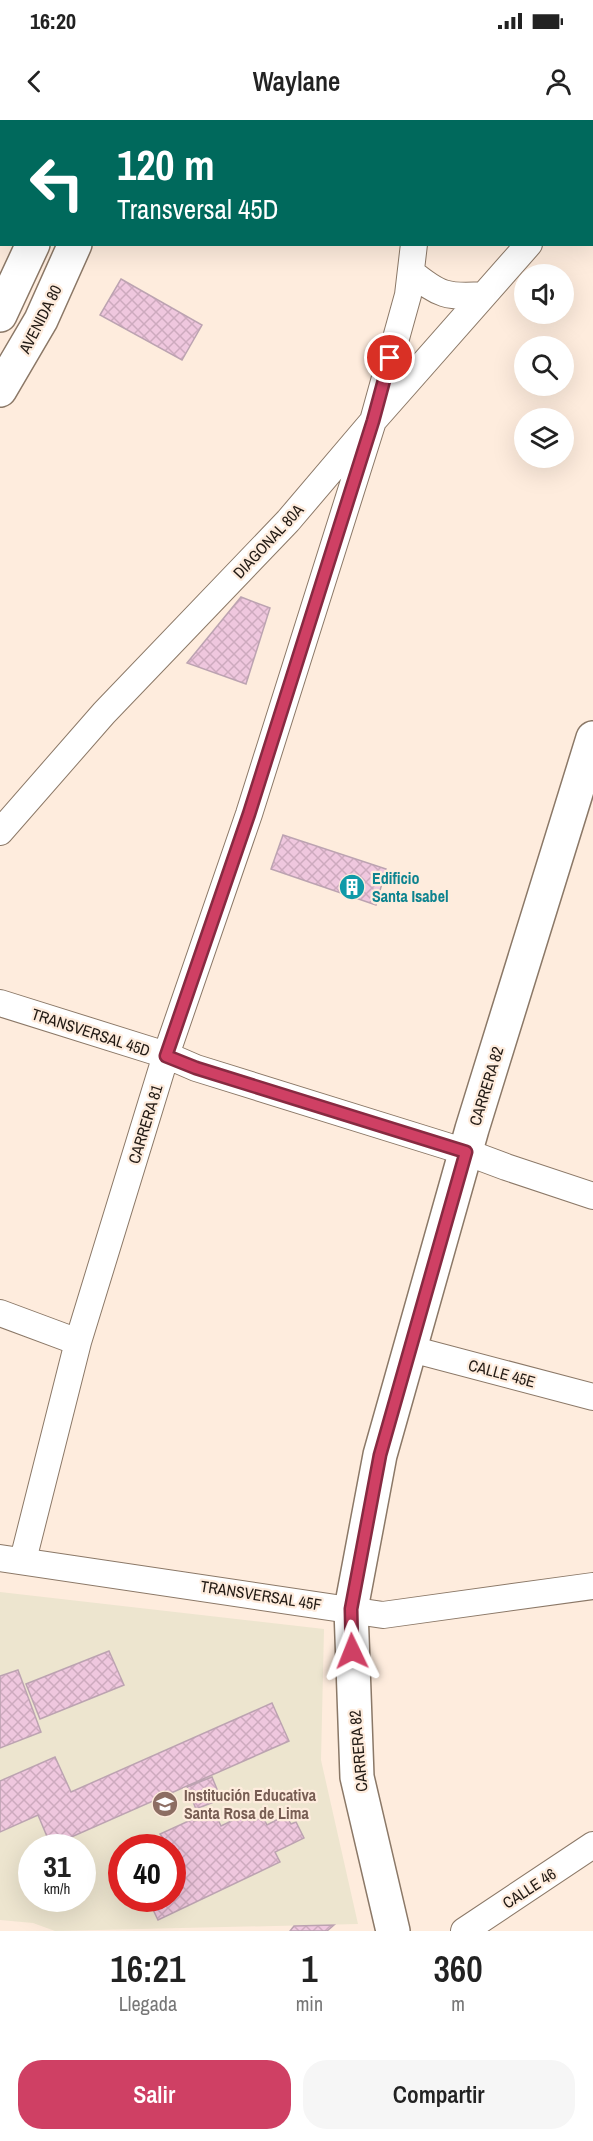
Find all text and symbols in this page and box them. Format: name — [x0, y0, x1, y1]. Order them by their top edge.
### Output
text: 16:20 — [30, 6, 76, 36]
text: Waylane — [253, 63, 340, 99]
icon: back — [18, 65, 51, 98]
icon: person — [542, 65, 575, 98]
text: 120 m — [117, 137, 215, 193]
icon: left — [18, 144, 96, 222]
text: Transversal 45D — [117, 191, 279, 227]
map controls — [514, 264, 574, 468]
button: sound — [514, 264, 574, 324]
street label: AVENIDA 80 — [13, 281, 67, 358]
pin — [364, 332, 415, 383]
button: search — [514, 336, 574, 396]
icon: arrive — [373, 341, 406, 374]
button: layers — [514, 408, 574, 468]
street label: DIAGONAL 80A — [228, 499, 308, 583]
place label: Edificio Santa Isabel — [372, 867, 449, 907]
building icon: Edificio Santa Isabel — [337, 872, 367, 902]
street label: TRANSVERSAL 45D — [29, 1002, 153, 1062]
street label: CARRERA 82 — [464, 1044, 508, 1128]
street label: CARRERA 81 — [123, 1081, 168, 1166]
street label: CALLE 45E — [466, 1354, 538, 1392]
street label: TRANSVERSAL 45F — [199, 1575, 323, 1615]
position arrow — [320, 1619, 384, 1683]
street label: CARRERA 82 — [343, 1709, 373, 1793]
place label: Institución Educativa Santa Rosa de Lima — [184, 1784, 317, 1824]
school or university icon: Institución Educativa Santa Rosa de Lima — [150, 1789, 180, 1819]
speed limit sign: 40 — [108, 1834, 186, 1912]
text: 31 — [43, 1846, 71, 1886]
street label: CALLE 46 — [498, 1862, 560, 1914]
text: km/h — [44, 1878, 70, 1899]
text: 16:21 — [110, 1945, 185, 1993]
text: 1 — [301, 1945, 318, 1993]
text: 360 — [433, 1945, 483, 1993]
text: Llegada — [119, 1990, 177, 2017]
text: min — [296, 1990, 323, 2017]
text: m — [451, 1990, 465, 2017]
button: Salir — [18, 2060, 291, 2129]
button: Compartir — [303, 2060, 575, 2129]

